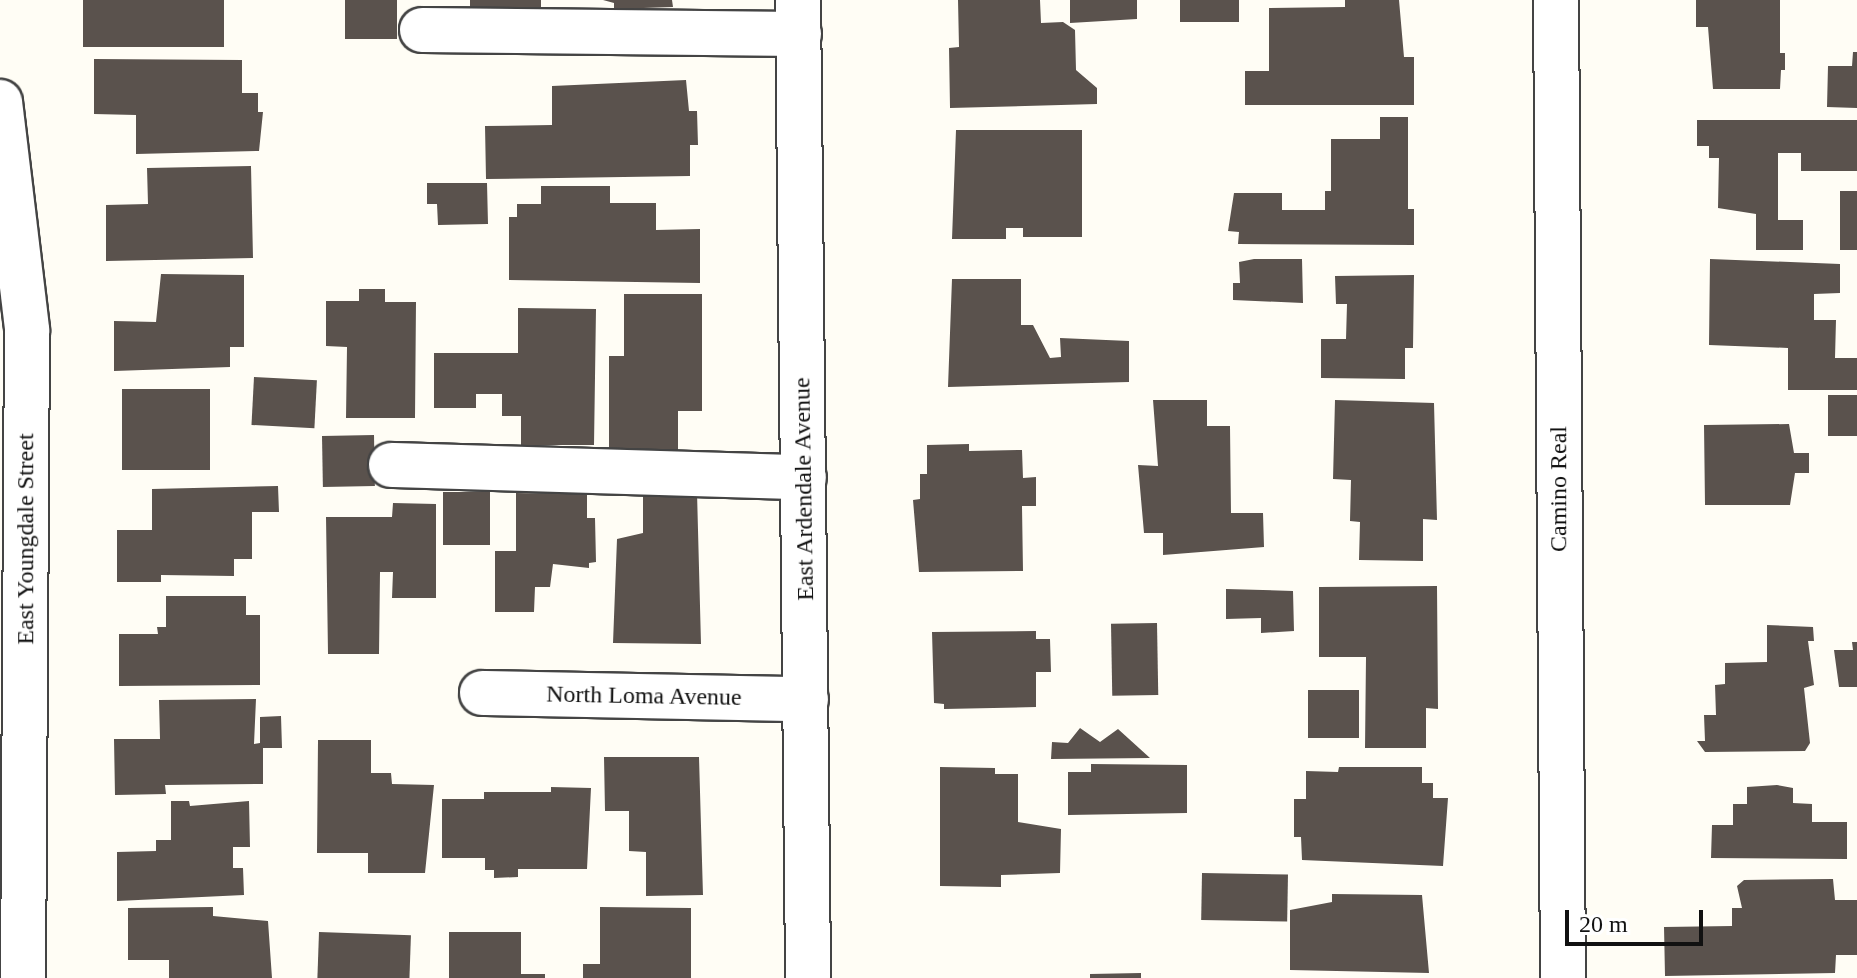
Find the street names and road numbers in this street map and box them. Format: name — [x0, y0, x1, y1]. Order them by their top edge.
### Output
street label: East Ardendale Avenue — [788, 376, 820, 602]
street label: Camino Real — [1545, 426, 1573, 552]
street label: East Youngdale Street — [12, 433, 40, 645]
street label: North Loma Avenue — [545, 680, 743, 712]

